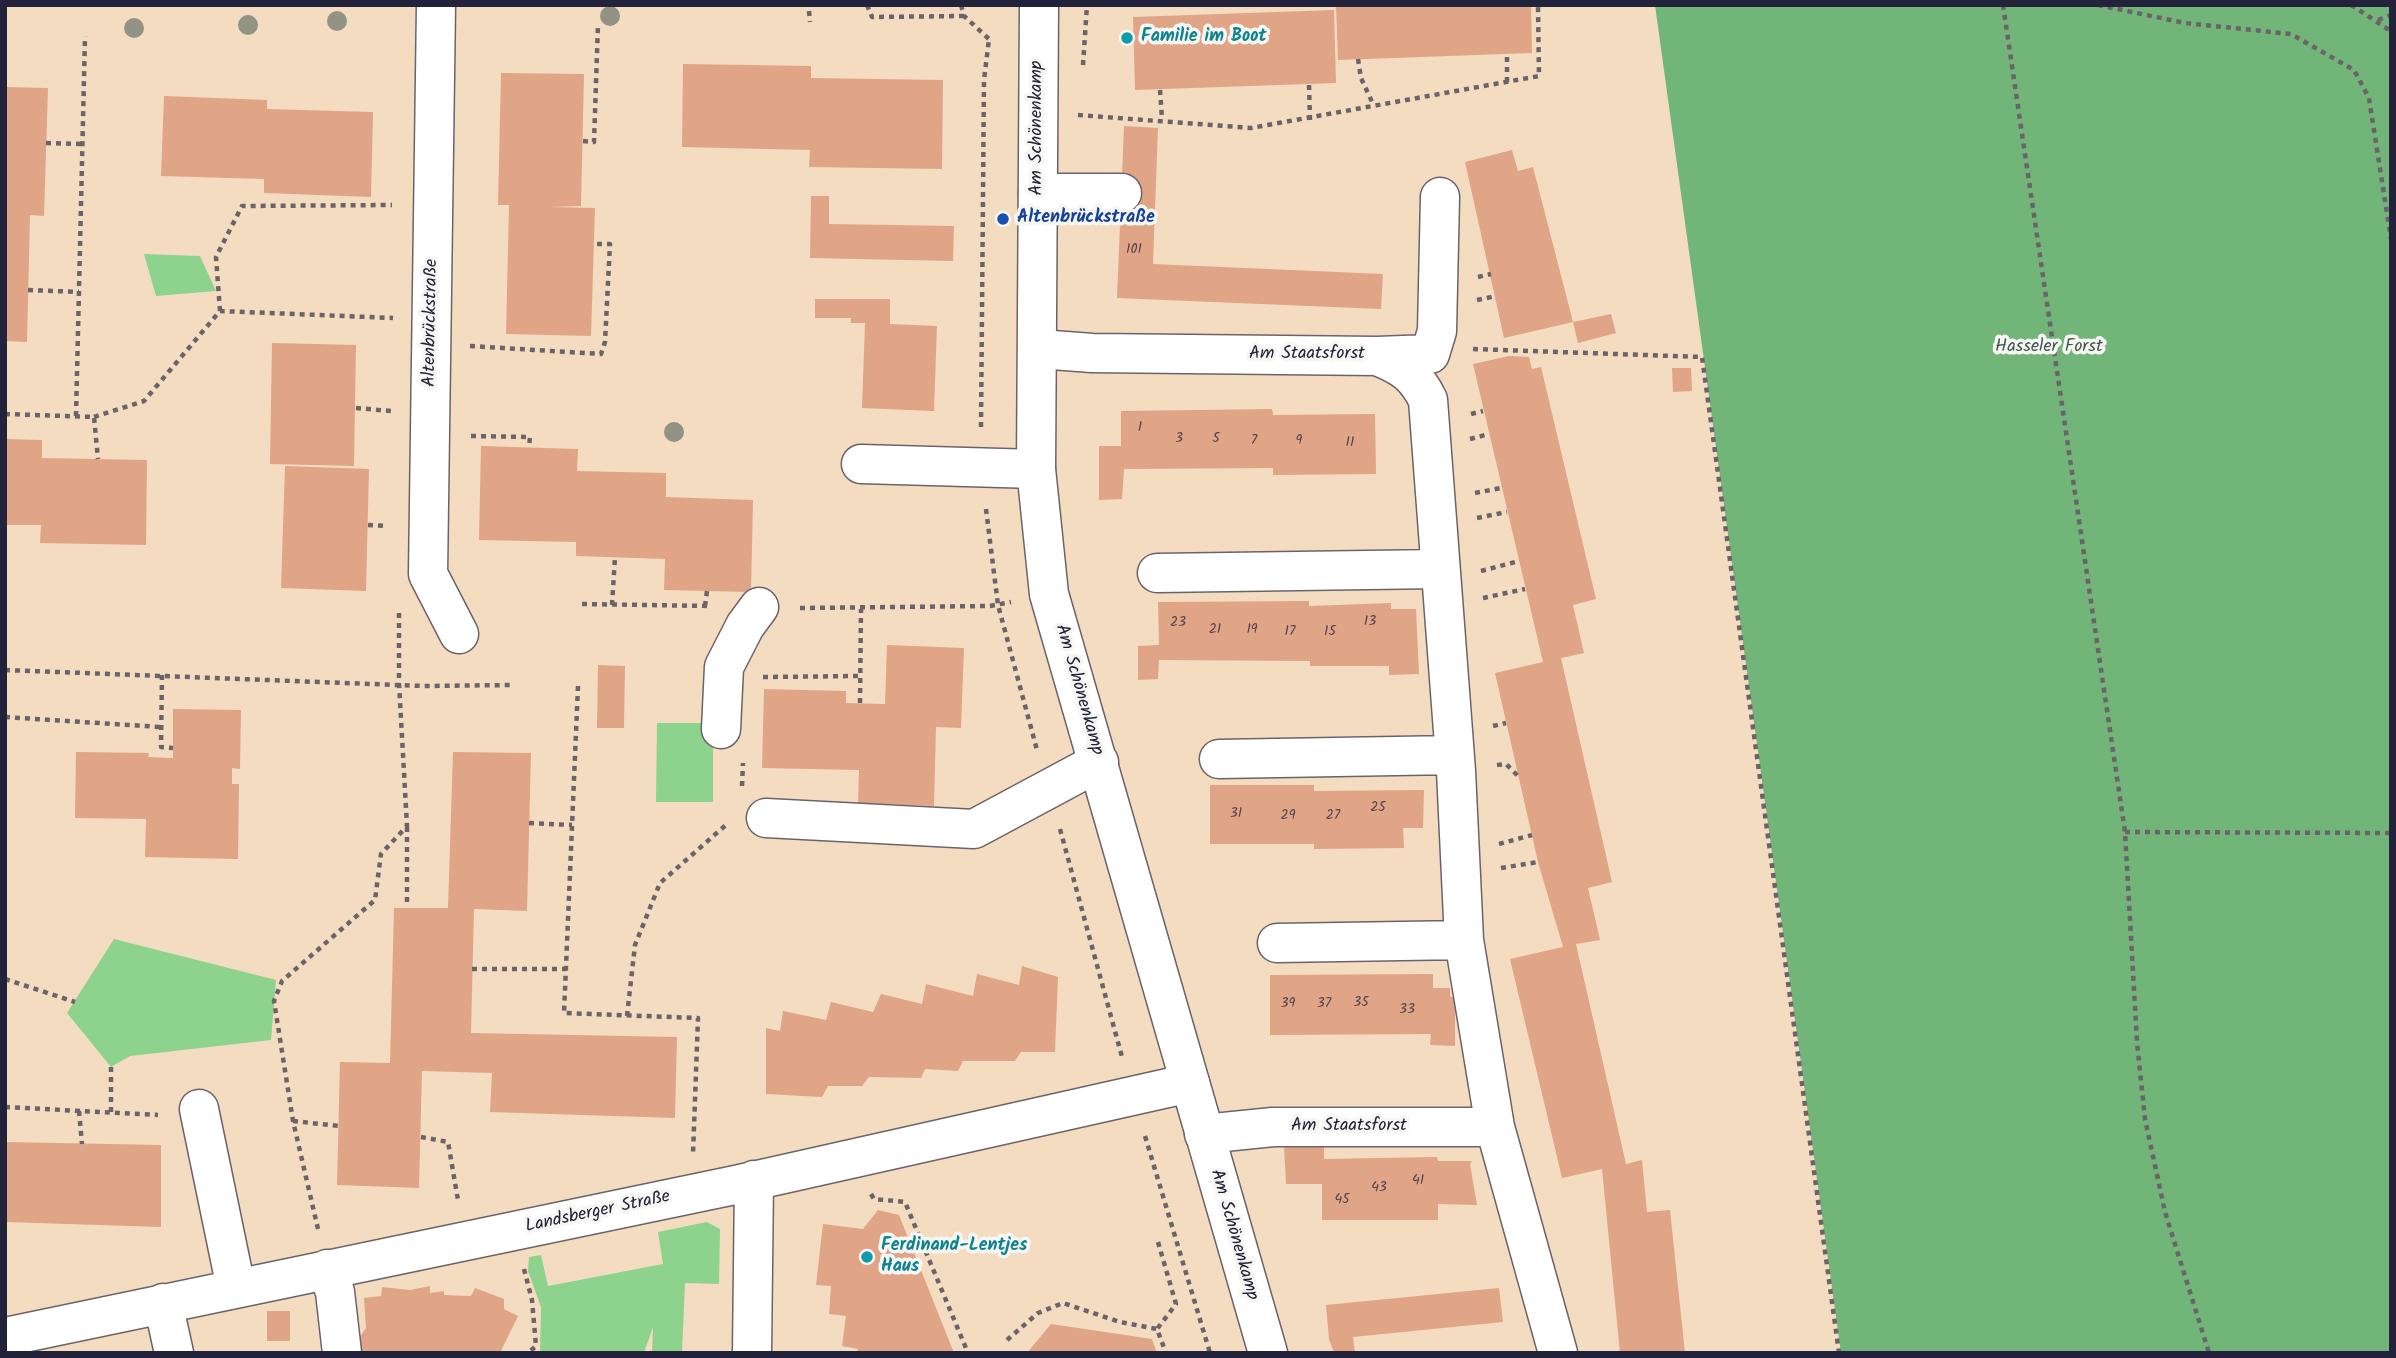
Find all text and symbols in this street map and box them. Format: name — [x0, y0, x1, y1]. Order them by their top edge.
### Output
place label: Familie im Boot — [1141, 27, 1267, 49]
marker: Familie im Boot — [1119, 30, 1135, 46]
street label: Am Schönenkamp — [1027, 61, 1049, 195]
place label: Altenbrückstraße — [1017, 208, 1155, 230]
marker: Altenbrückstraße — [995, 211, 1011, 227]
house number: 101 — [1126, 243, 1142, 259]
street label: Altenbrückstraße — [420, 259, 444, 387]
park label: Hasseler Forst — [1995, 337, 2103, 359]
street label: Am Staatsforst — [1249, 344, 1365, 366]
house number: 1 — [1138, 421, 1142, 437]
house number: 3 — [1175, 432, 1183, 448]
house number: 5 — [1212, 432, 1220, 448]
house number: 7 — [1251, 434, 1257, 450]
house number: 9 — [1296, 434, 1302, 450]
house number: 11 — [1346, 436, 1354, 452]
house number: 13 — [1364, 615, 1376, 631]
house number: 23 — [1170, 616, 1186, 632]
street label: Am Schönenkamp — [1049, 622, 1107, 758]
house number: 21 — [1209, 623, 1221, 639]
house number: 19 — [1246, 623, 1258, 639]
house number: 17 — [1285, 625, 1295, 641]
house number: 15 — [1324, 625, 1336, 641]
house number: 25 — [1370, 801, 1386, 817]
house number: 31 — [1230, 807, 1242, 823]
house number: 29 — [1281, 809, 1295, 825]
house number: 27 — [1326, 809, 1340, 825]
house number: 35 — [1353, 996, 1369, 1012]
house number: 39 — [1281, 997, 1295, 1013]
house number: 37 — [1317, 997, 1331, 1013]
house number: 33 — [1399, 1003, 1415, 1019]
street label: Am Staatsforst — [1291, 1116, 1407, 1138]
street label: Am Schönenkamp — [1204, 1167, 1262, 1303]
house number: 41 — [1412, 1174, 1424, 1190]
house number: 43 — [1371, 1181, 1387, 1197]
street label: Landsberger Straße — [524, 1187, 672, 1239]
house number: 45 — [1334, 1193, 1350, 1209]
place label: Ferdinand-Lentjes Haus — [881, 1236, 1027, 1278]
marker: Ferdinand-Lentjes Haus — [859, 1249, 875, 1265]

